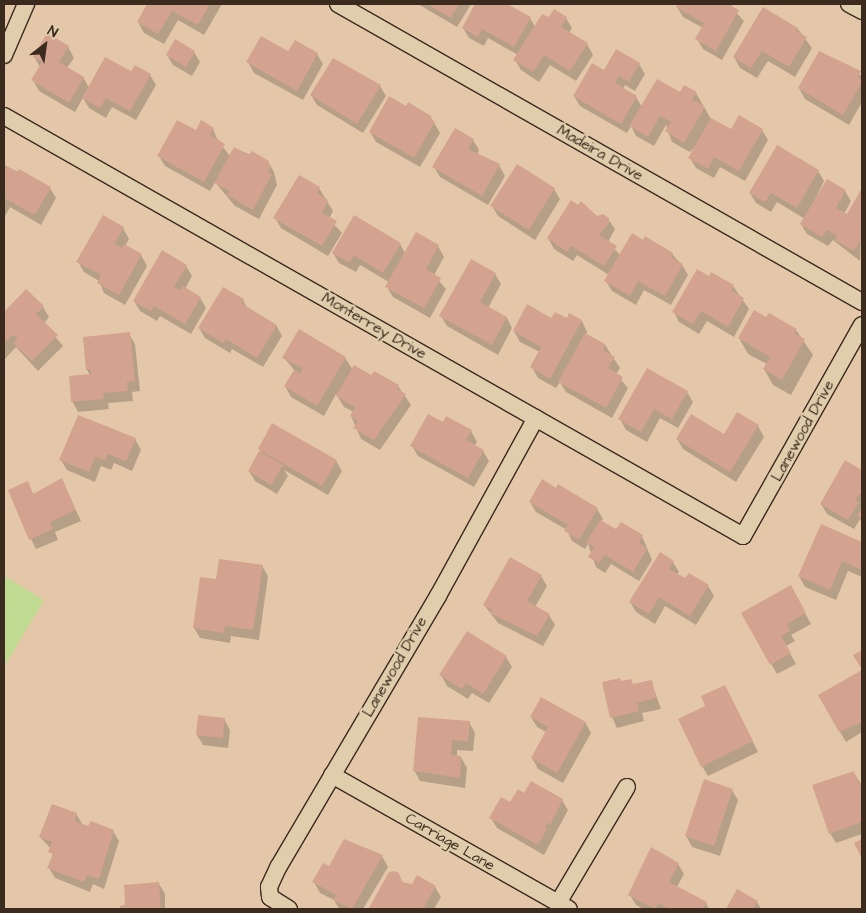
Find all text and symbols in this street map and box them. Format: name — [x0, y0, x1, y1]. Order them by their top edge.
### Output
north arrow — [20, 20, 70, 70]
text: N — [44, 21, 61, 43]
street label: Madeira Drive — [554, 121, 646, 185]
street label: Monterrey Drive — [319, 289, 429, 363]
street label: Lanewood Drive — [768, 377, 838, 485]
street label: Lanewood Drive — [359, 614, 431, 720]
street label: Carriage Lane — [402, 809, 498, 875]

